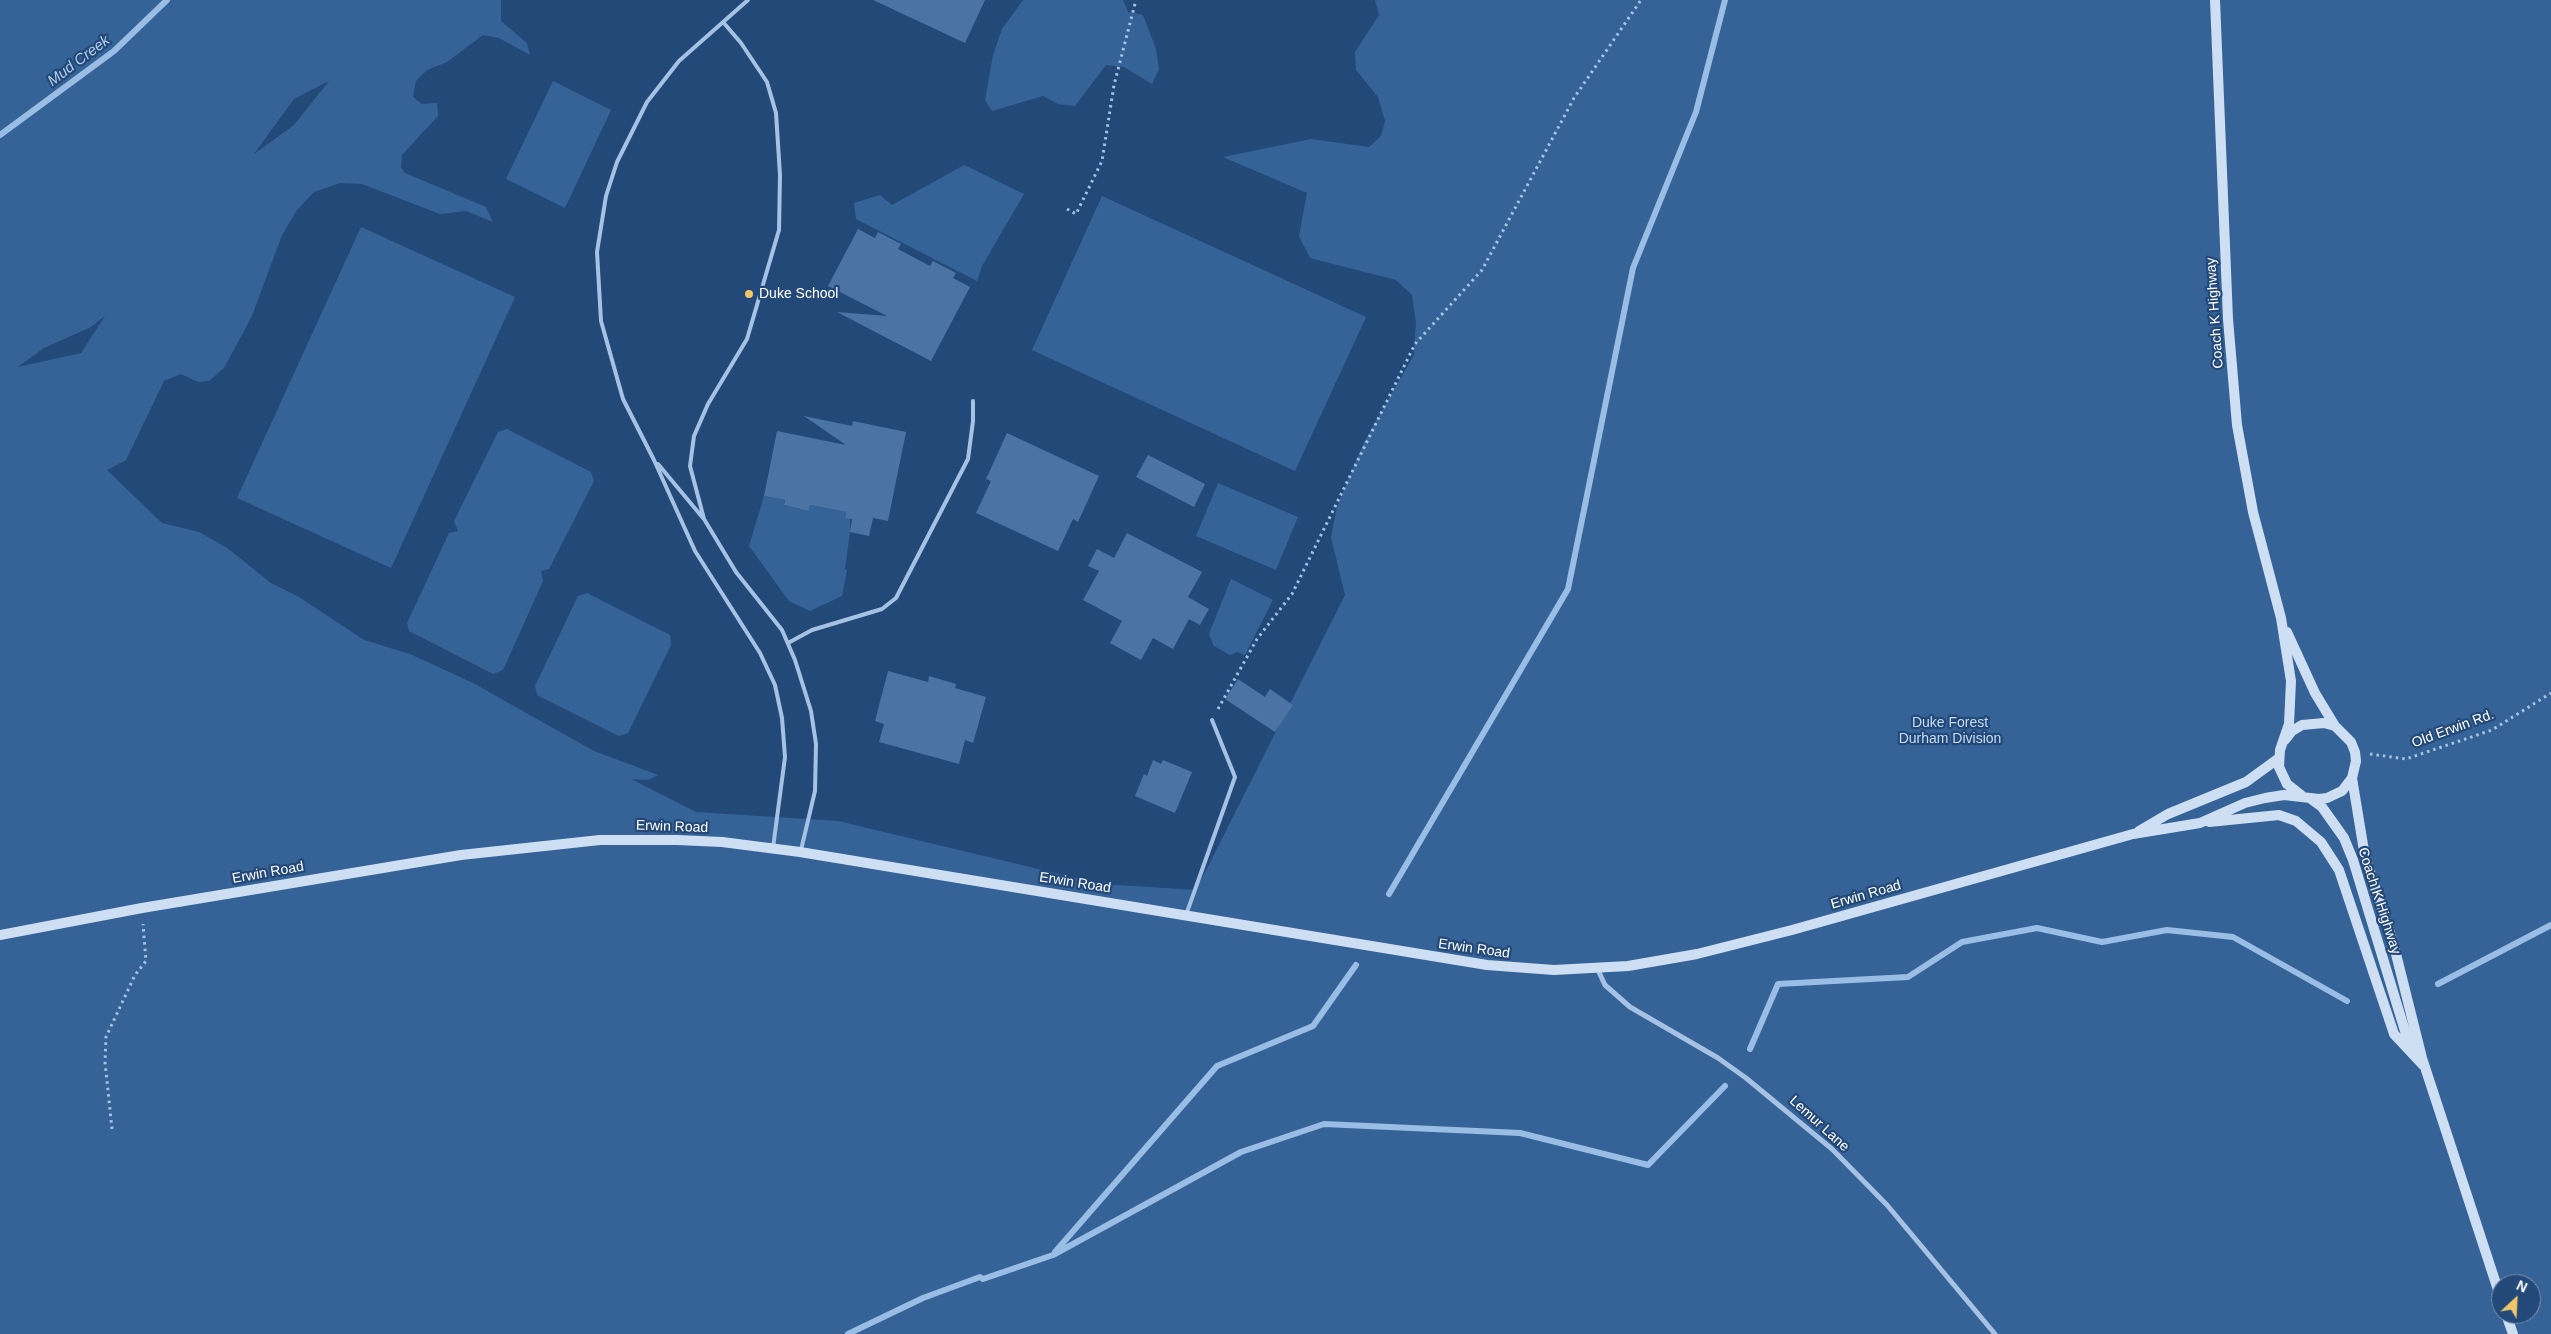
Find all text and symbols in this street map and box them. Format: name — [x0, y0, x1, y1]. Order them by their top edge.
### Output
water label: Mud Creek — [44, 32, 114, 90]
street label: Coach K Highway — [2203, 257, 2227, 369]
place label: Duke School — [759, 286, 838, 302]
marker: Duke School — [743, 288, 755, 300]
street label: Old Erwin Rd. — [2410, 706, 2496, 752]
park label: Duke Forest Durham Division — [1899, 715, 2001, 748]
street label: Erwin Road — [636, 817, 708, 837]
street label: Coach K Highway — [2354, 845, 2404, 957]
street label: Erwin Road — [231, 858, 305, 888]
street label: Erwin Road — [1038, 869, 1112, 897]
street label: Erwin Road — [1829, 877, 1903, 913]
street label: Erwin Road — [1437, 936, 1511, 962]
street label: Lemur Lane — [1786, 1093, 1852, 1155]
north arrow — [2491, 1274, 2541, 1324]
text: N — [2514, 1277, 2530, 1296]

